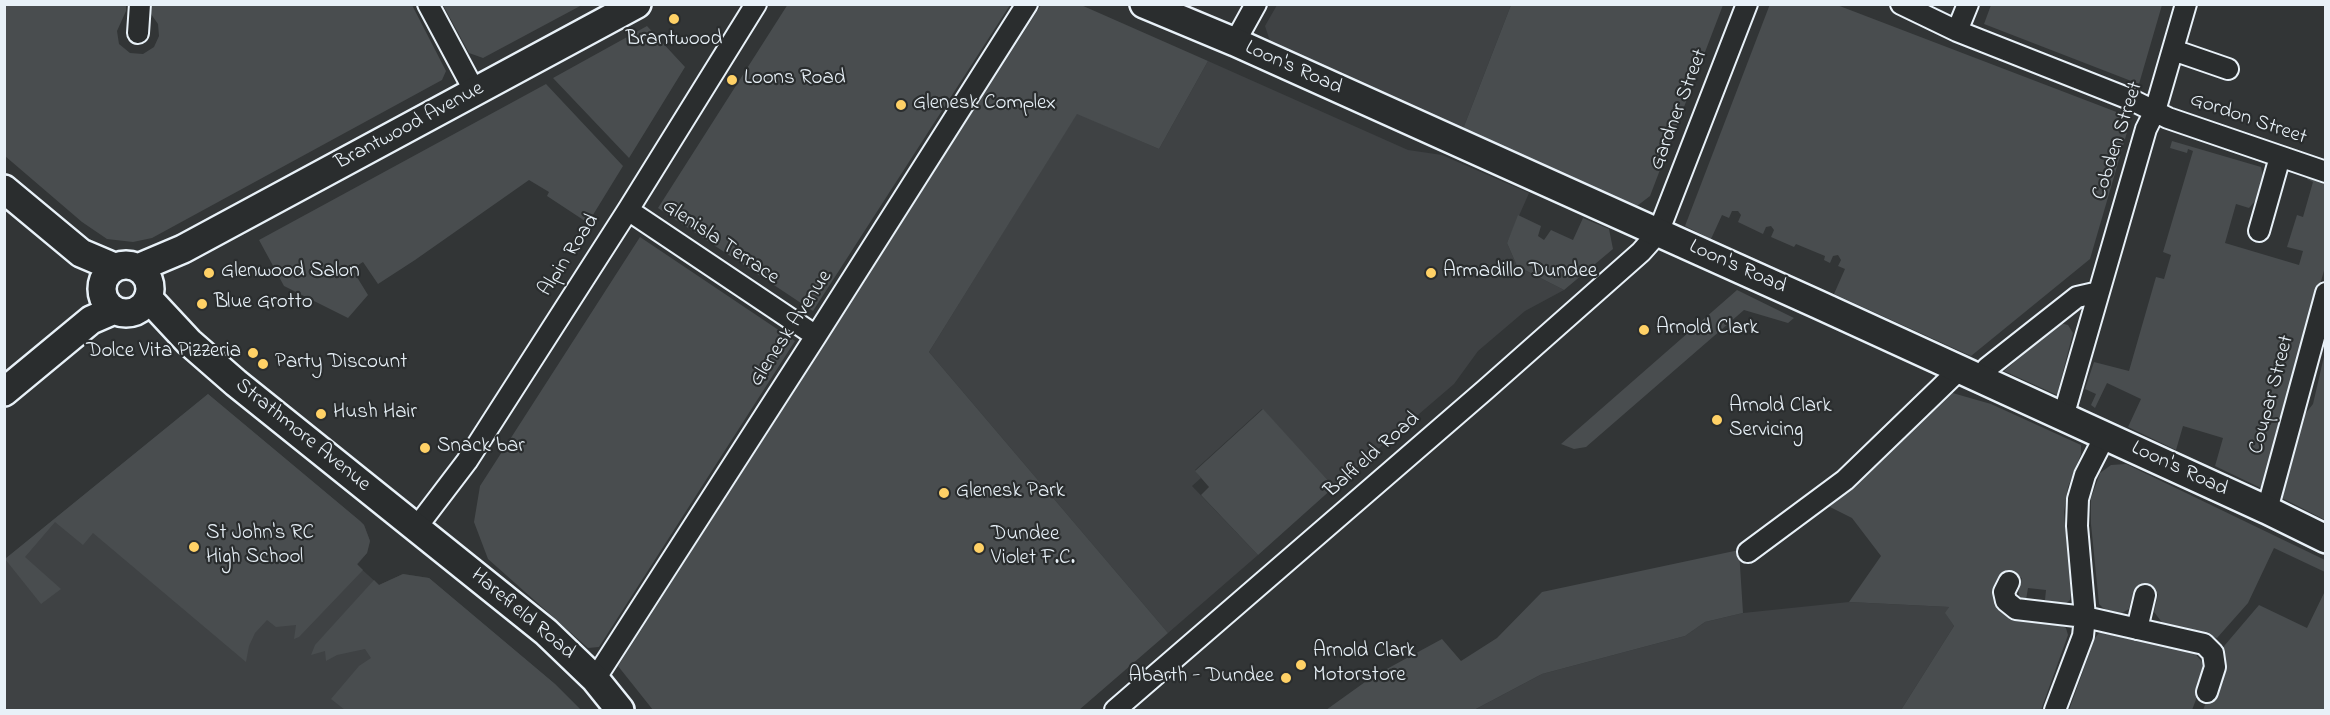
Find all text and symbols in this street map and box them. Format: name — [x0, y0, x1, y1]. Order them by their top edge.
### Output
marker: Brantwood — [667, 12, 681, 26]
place label: Brantwood — [626, 28, 722, 54]
street label: Loon's Road — [1240, 36, 1346, 102]
street label: Gardner Street — [1645, 46, 1715, 174]
place label: Loons Road — [744, 67, 846, 93]
marker: Loons Road — [725, 73, 739, 87]
street label: Brantwood Avenue — [331, 77, 489, 177]
street label: Cobden Street — [2088, 79, 2150, 203]
street label: Gordon Street — [2186, 88, 2310, 152]
place label: Glenesk Complex — [913, 92, 1056, 118]
marker: Glenesk Complex — [894, 98, 908, 112]
street label: Glenisla Terrace — [657, 195, 783, 291]
street label: Alpin Road — [534, 210, 606, 302]
street label: Loon's Road — [1684, 235, 1790, 301]
place label: Glenwood Salon — [221, 260, 360, 286]
place label: Armadillo Dundee — [1443, 260, 1597, 286]
marker: Glenwood Salon — [202, 266, 216, 280]
street label: Glenesk Avenue — [745, 266, 839, 392]
marker: Armadillo Dundee — [1424, 266, 1438, 280]
place label: Blue Grotto — [214, 291, 313, 317]
marker: Blue Grotto — [195, 297, 209, 311]
place label: Arnold Clark — [1656, 317, 1759, 343]
marker: Arnold Clark — [1637, 323, 1651, 337]
street label: Coupar Street — [2245, 333, 2301, 457]
place label: Dolce Vita Pizzeria — [86, 340, 241, 366]
marker: Dolce Vita Pizzeria — [246, 346, 260, 360]
place label: Party Discount — [275, 351, 407, 377]
marker: Party Discount — [256, 357, 270, 371]
street label: Strathmore Avenue — [229, 374, 375, 498]
place label: Arnold Clark Servicing — [1729, 395, 1832, 445]
place label: Hush Hair — [333, 401, 417, 427]
marker: Hush Hair — [314, 407, 328, 421]
street label: Balfield Road — [1320, 408, 1426, 504]
marker: Arnold Clark Servicing — [1710, 413, 1724, 427]
place label: Snack bar — [437, 435, 525, 461]
street label: Loon's Road — [2127, 437, 2231, 503]
marker: Snack bar — [418, 441, 432, 455]
place label: Glenesk Park — [956, 480, 1065, 506]
marker: Glenesk Park — [937, 486, 951, 500]
place label: St John's RC High School — [206, 522, 314, 572]
place label: Dundee Violet F.C. — [991, 523, 1075, 573]
marker: St John's RC High School — [187, 540, 201, 554]
marker: Dundee Violet F.C. — [972, 541, 986, 555]
street label: Harefield Road — [465, 564, 579, 666]
place label: Arnold Clark Motorstore — [1313, 640, 1416, 690]
marker: Arnold Clark Motorstore — [1294, 658, 1308, 672]
place label: Abarth - Dundee — [1128, 665, 1274, 691]
marker: Abarth - Dundee — [1279, 671, 1293, 685]

